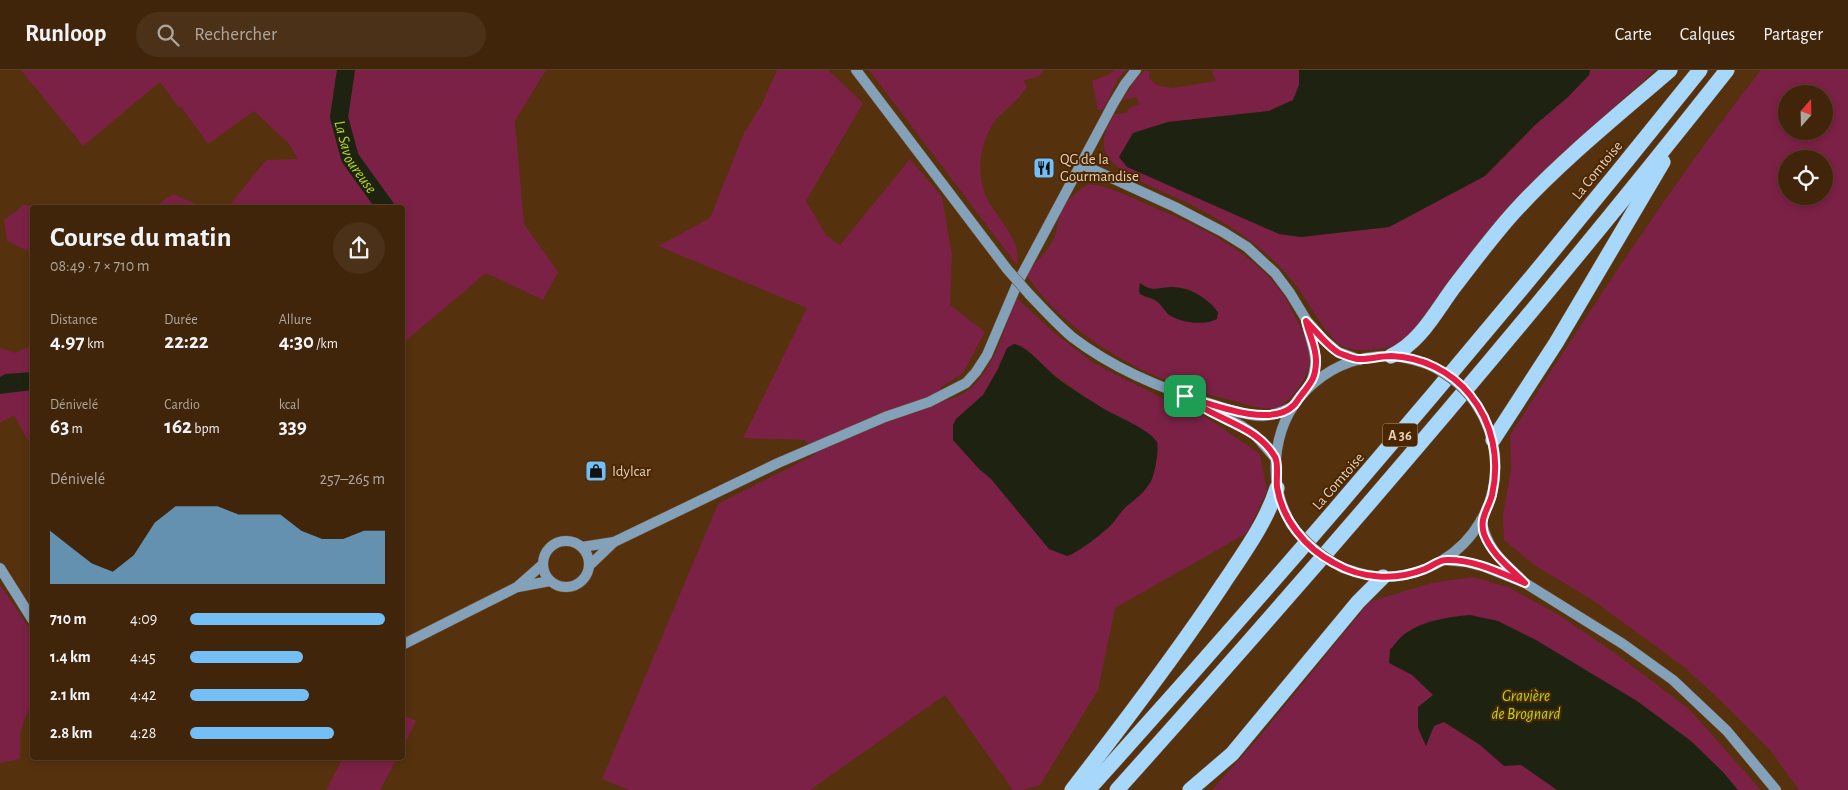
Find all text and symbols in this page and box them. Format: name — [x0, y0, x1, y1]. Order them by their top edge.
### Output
search box — [136, 12, 486, 57]
icon: search — [154, 21, 182, 49]
text: Runloop — [25, 22, 106, 46]
text: Rechercher — [194, 25, 277, 44]
text: Carte — [1615, 26, 1652, 44]
text: Calques — [1680, 26, 1735, 44]
text: Partager — [1763, 26, 1823, 44]
north arrow — [1778, 85, 1832, 140]
map controls — [1778, 85, 1833, 205]
water label: La Savoureuse — [331, 119, 380, 196]
street label: La Comtoise — [1569, 138, 1625, 202]
button: locate — [1778, 150, 1833, 205]
place label: QG de la Gourmandise — [1060, 152, 1139, 184]
restaurant icon: QG de la Gourmandise — [1032, 156, 1056, 180]
button: share — [333, 222, 385, 274]
text: Course du matin — [50, 224, 231, 252]
text: 08:49 · 7 × 710 m — [50, 258, 150, 274]
text: Distance — [50, 313, 97, 327]
text: Durée — [164, 313, 198, 327]
text: Allure — [279, 313, 312, 327]
text: 4.97 — [50, 331, 85, 352]
text: 22:22 — [164, 331, 209, 352]
text: 4:30 — [279, 331, 314, 352]
text: km — [85, 337, 105, 351]
text: /km — [314, 337, 338, 351]
pin — [1164, 375, 1206, 417]
icon: arrive — [1171, 382, 1199, 410]
text: Dénivelé — [50, 398, 98, 412]
text: Cardio — [164, 398, 200, 412]
text: kcal — [279, 398, 300, 412]
text: 63 — [50, 416, 69, 437]
text: 162 — [164, 416, 192, 437]
text: 339 — [279, 416, 307, 437]
text: m — [69, 422, 83, 436]
text: bpm — [192, 422, 220, 436]
road number: A 36 — [1382, 424, 1418, 446]
street label: La Comtoise — [1310, 450, 1367, 513]
shop icon: Idylcar — [584, 459, 608, 483]
place label: Idylcar — [612, 464, 651, 479]
text: Dénivelé — [50, 471, 105, 487]
text: 257–265 m — [320, 471, 385, 487]
text: 710 m — [50, 611, 86, 627]
text: 4:09 — [130, 611, 157, 627]
text: 1.4 km — [50, 649, 91, 665]
text: 4:45 — [130, 649, 156, 665]
text: 2.1 km — [50, 687, 90, 703]
text: 4:42 — [130, 687, 156, 703]
water label: Gravière de Brognard — [1491, 688, 1561, 722]
text: 2.8 km — [50, 725, 92, 741]
text: 4:28 — [130, 725, 156, 741]

